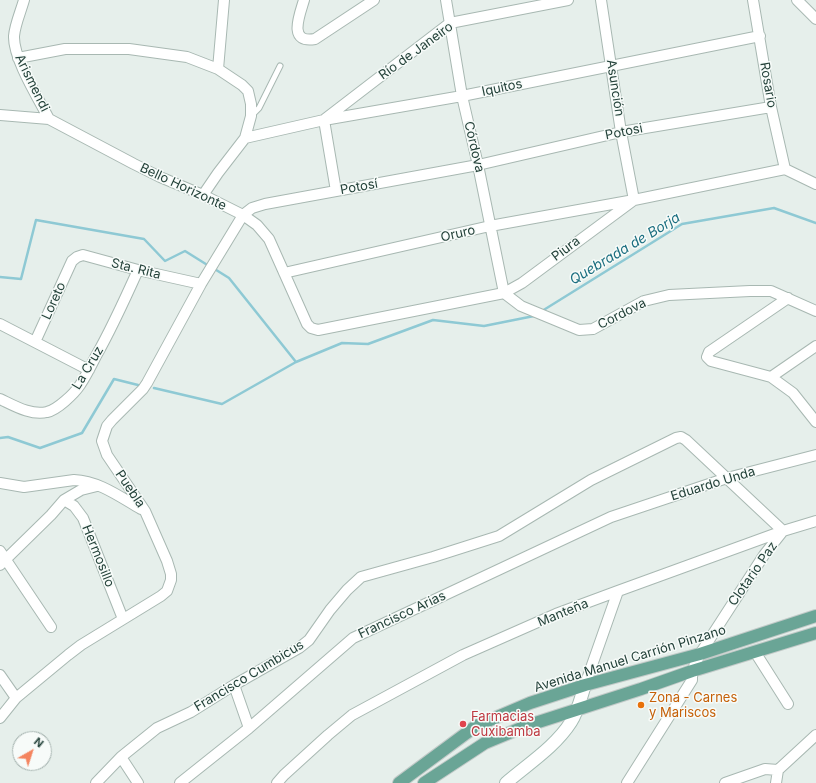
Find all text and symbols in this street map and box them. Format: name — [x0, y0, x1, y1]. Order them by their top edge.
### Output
street label: Río de Janeiro — [376, 19, 456, 83]
street label: Arismendi — [11, 52, 53, 114]
street label: Asunción — [603, 59, 627, 117]
street label: Rosario — [756, 61, 780, 109]
street label: Iquitos — [480, 76, 524, 100]
street label: Córdova — [461, 120, 487, 174]
street label: Potosi — [604, 121, 644, 143]
street label: Bello Horizonte — [137, 160, 229, 214]
street label: Potosí — [339, 176, 379, 198]
water label: Quebrada de Borja — [567, 209, 683, 289]
street label: Oruro — [439, 222, 477, 246]
street label: Piura — [549, 233, 583, 265]
street label: Sta. Rita — [110, 255, 162, 283]
street label: Loreto — [39, 280, 69, 322]
street label: Cordova — [595, 295, 649, 333]
street label: La Cruz — [69, 344, 107, 392]
street label: Eduardo Unda — [669, 464, 757, 504]
street label: Puebla — [112, 467, 148, 511]
street label: Hermosillo — [78, 523, 118, 589]
street label: Clotario Paz — [725, 539, 781, 609]
street label: Francisco Arias — [356, 588, 448, 642]
street label: Manteña — [535, 596, 591, 630]
street label: Avenida Manuel Carrión Pinzano — [532, 622, 728, 696]
street label: Francisco Cumbicus — [191, 637, 307, 715]
place label: Zona - Carnes y Mariscos — [649, 690, 737, 721]
marker: Zona - Carnes y Mariscos — [636, 700, 646, 710]
place label: Farmacias Cuxibamba — [471, 709, 541, 740]
marker: Farmacias Cuxibamba — [458, 719, 468, 729]
north arrow — [12, 731, 52, 771]
text: N — [31, 734, 47, 751]

